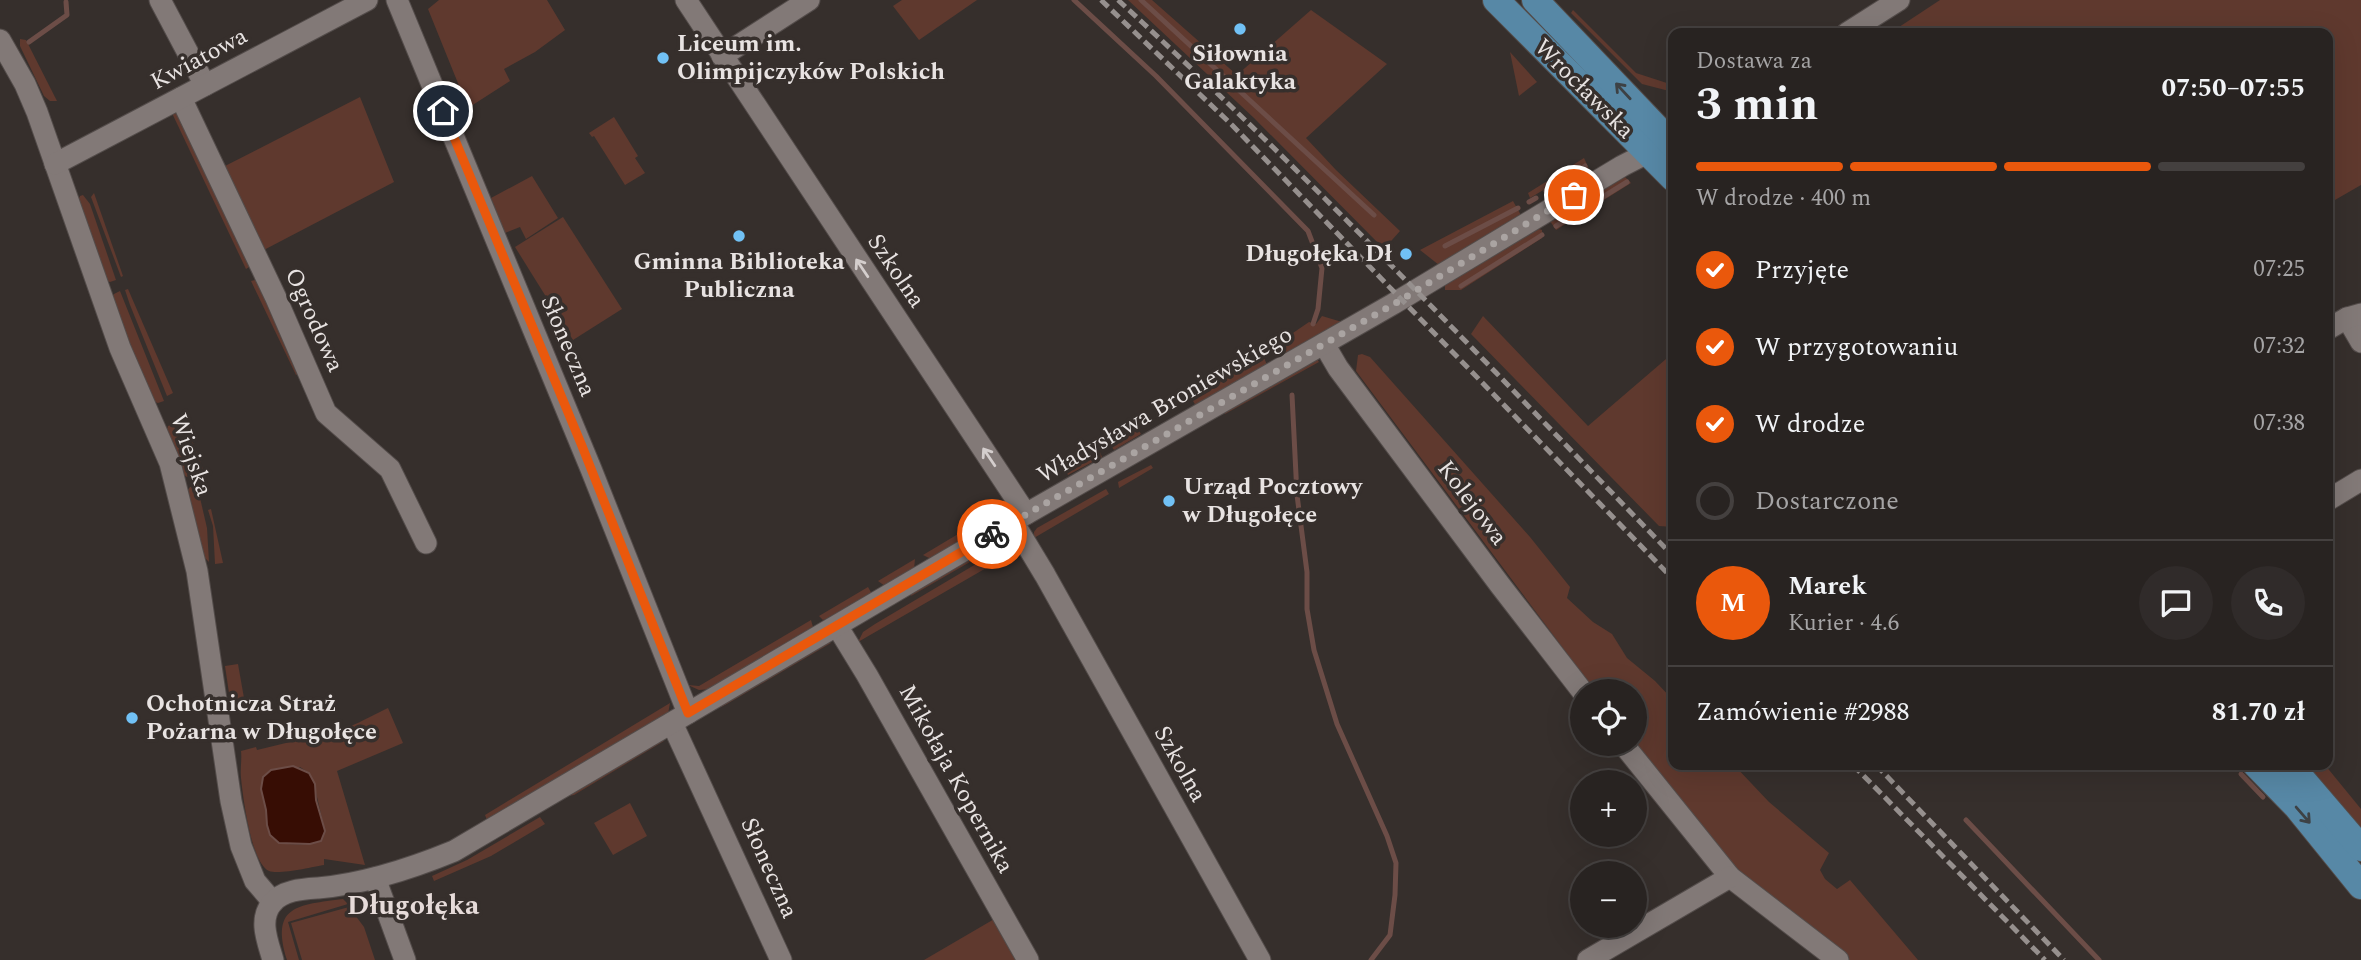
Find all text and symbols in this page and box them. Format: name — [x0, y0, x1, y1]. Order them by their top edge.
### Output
street label: Kwiatowa — [144, 18, 254, 100]
marker: Siłownia Galaktyka — [1232, 21, 1248, 37]
place label: Liceum im. Olimpijczyków Polskich — [677, 26, 945, 90]
street label: Wrocławska — [1526, 31, 1643, 148]
place label: Siłownia Galaktyka — [1184, 36, 1297, 100]
text: Dostawa za — [1696, 44, 1812, 79]
marker: Liceum im. Olimpijczyków Polskich — [655, 50, 671, 66]
text: 07:50–07:55 — [2161, 68, 2305, 108]
text: 3 min — [1696, 70, 1818, 140]
pin — [413, 81, 473, 141]
one-way arrow — [1615, 83, 1632, 100]
icon: home — [424, 92, 462, 130]
pin — [1544, 165, 1604, 225]
icon: bag — [1555, 176, 1593, 214]
text: W drodze · 400 m — [1696, 181, 1871, 216]
street label: Szkolna — [858, 227, 934, 316]
marker: Gminna Biblioteka Publiczna — [731, 228, 747, 244]
place label: Długołęka Dł — [1245, 236, 1392, 272]
place label: Gminna Biblioteka Publiczna — [633, 244, 845, 308]
marker: Długołęka Dł — [1398, 246, 1414, 262]
text: Przyjęte — [1755, 250, 1849, 290]
icon: check — [1696, 251, 1734, 289]
text: 07:25 — [2253, 252, 2305, 287]
one-way arrow — [855, 259, 869, 278]
street label: Ogrodowa — [275, 262, 353, 378]
street label: Słoneczna — [531, 290, 606, 403]
street label: Władysława Broniewskiego — [1031, 317, 1299, 493]
text: W przygotowaniu — [1755, 327, 1958, 367]
icon: check — [1696, 328, 1734, 366]
text: 07:32 — [2253, 329, 2305, 364]
text: W drodze — [1755, 404, 1865, 444]
icon: check — [1696, 405, 1734, 443]
text: 07:38 — [2253, 406, 2305, 441]
street label: Wiejska — [160, 409, 222, 501]
one-way arrow — [981, 448, 996, 467]
street label: Kolejowa — [1428, 453, 1516, 553]
place label: Urząd Pocztowy w Długołęce — [1182, 469, 1364, 533]
text: Dostarczone — [1755, 481, 1899, 521]
marker: Urząd Pocztowy w Długołęce — [1161, 493, 1177, 509]
courier — [957, 499, 1027, 569]
icon: bike — [973, 515, 1011, 553]
text: Marek — [1788, 566, 1867, 606]
button: chat — [2139, 566, 2213, 640]
button: phone — [2231, 566, 2305, 640]
text: M — [1720, 583, 1746, 623]
text: Kurier · 4.6 — [1788, 606, 1899, 641]
street label: Mikołaja Kopernika — [889, 678, 1023, 880]
map controls — [1570, 679, 1647, 938]
button: locate — [1570, 679, 1647, 756]
place label: Ochotnicza Straż Pożarna w Długołęce — [146, 686, 377, 750]
text: Zamówienie #2988 — [1696, 692, 1909, 732]
text: 81.70 zł — [2212, 692, 2305, 732]
marker: Ochotnicza Straż Pożarna w Długołęce — [124, 710, 140, 726]
street label: Szkolna — [1144, 719, 1216, 809]
button: + — [1570, 770, 1647, 847]
one-way arrow — [2295, 805, 2311, 823]
street label: Słoneczna — [731, 812, 807, 924]
button: − — [1570, 861, 1647, 938]
district label: Długołęka — [347, 884, 480, 927]

